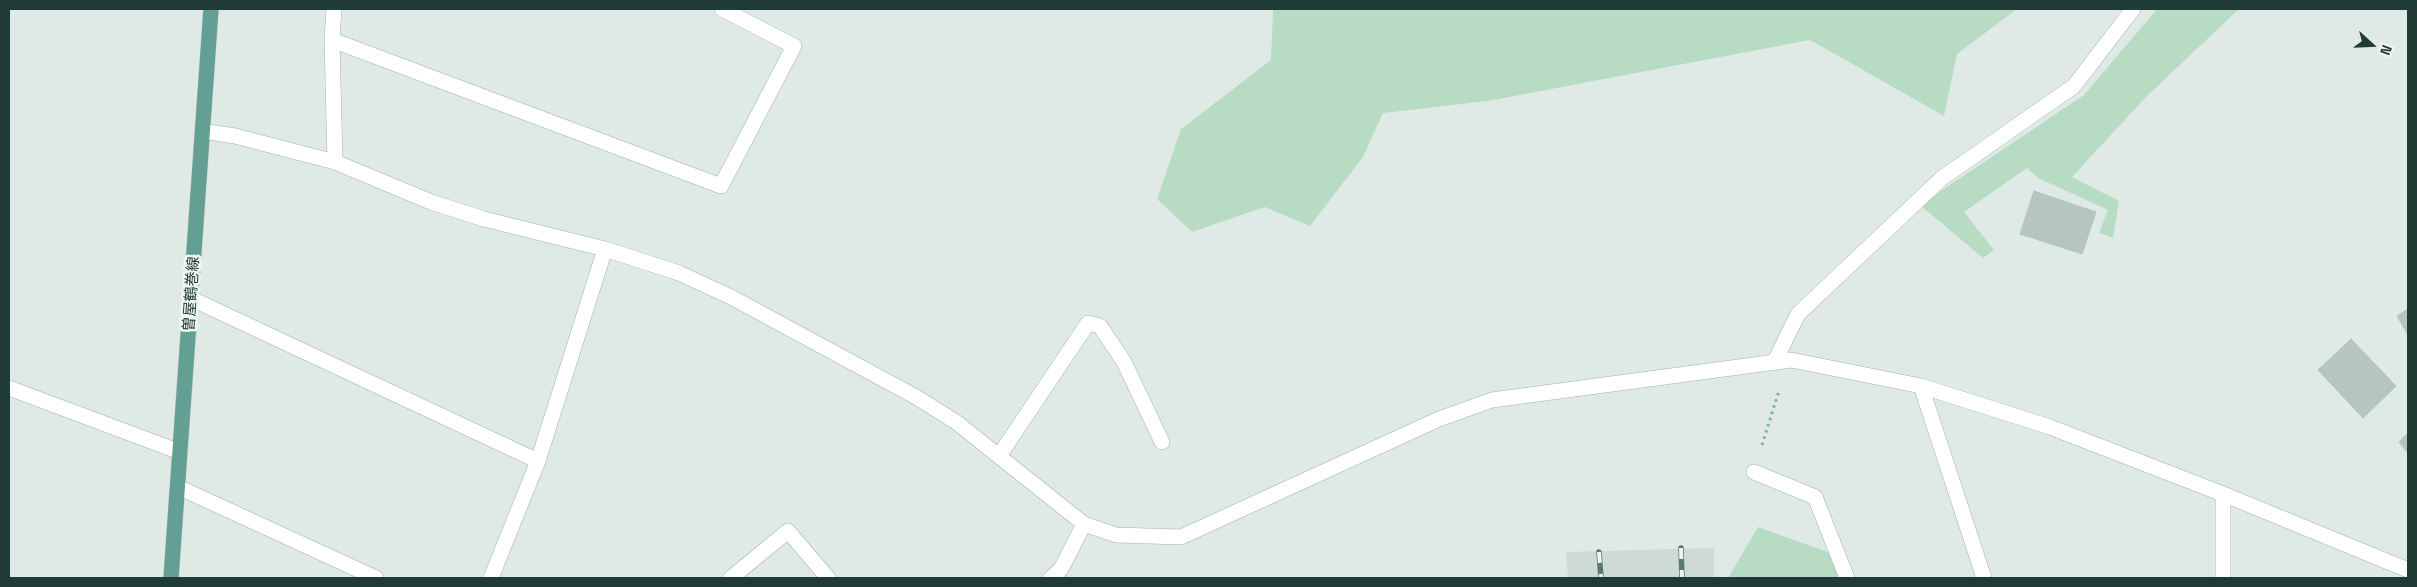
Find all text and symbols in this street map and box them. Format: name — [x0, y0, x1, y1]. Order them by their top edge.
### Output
north arrow — [2347, 20, 2397, 70]
text: N — [2376, 43, 2396, 58]
street label: 曽屋鶴巻線 — [180, 256, 204, 332]

